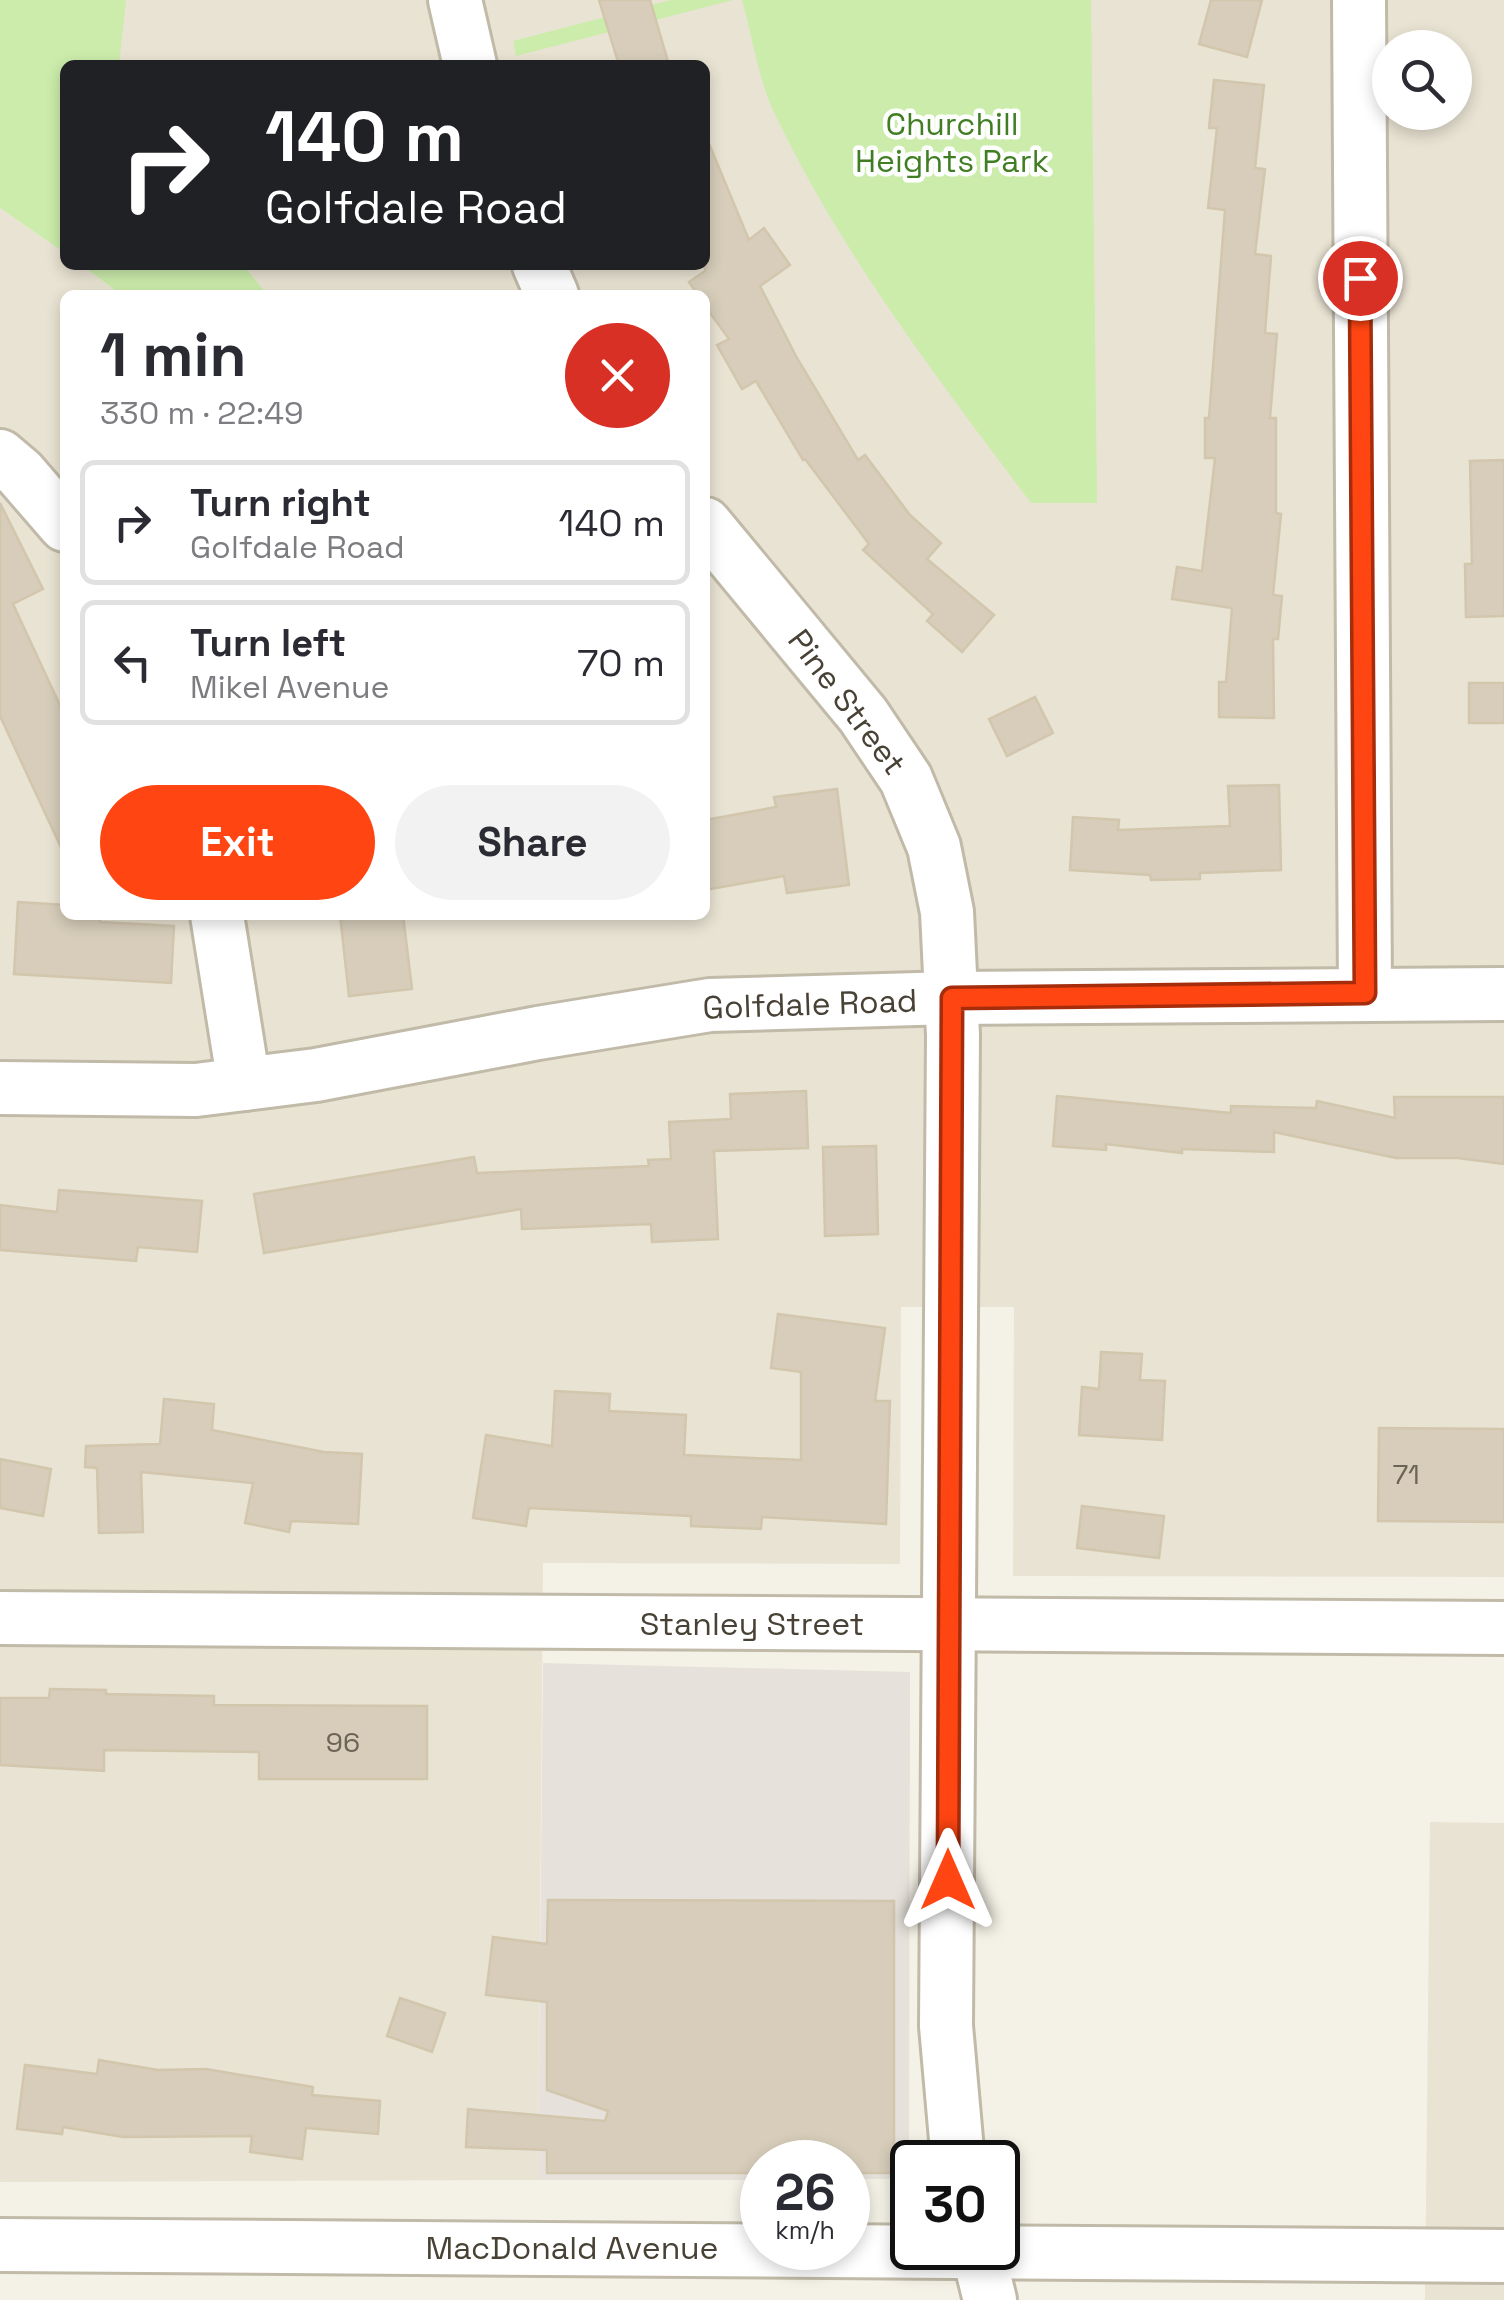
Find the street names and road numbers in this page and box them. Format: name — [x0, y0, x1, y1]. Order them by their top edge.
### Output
street label: Pine Street — [779, 621, 915, 783]
street label: Golfdale Road — [702, 980, 918, 1028]
street label: Stanley Street — [640, 1604, 864, 1644]
street label: MacDonald Avenue — [425, 2228, 719, 2268]

